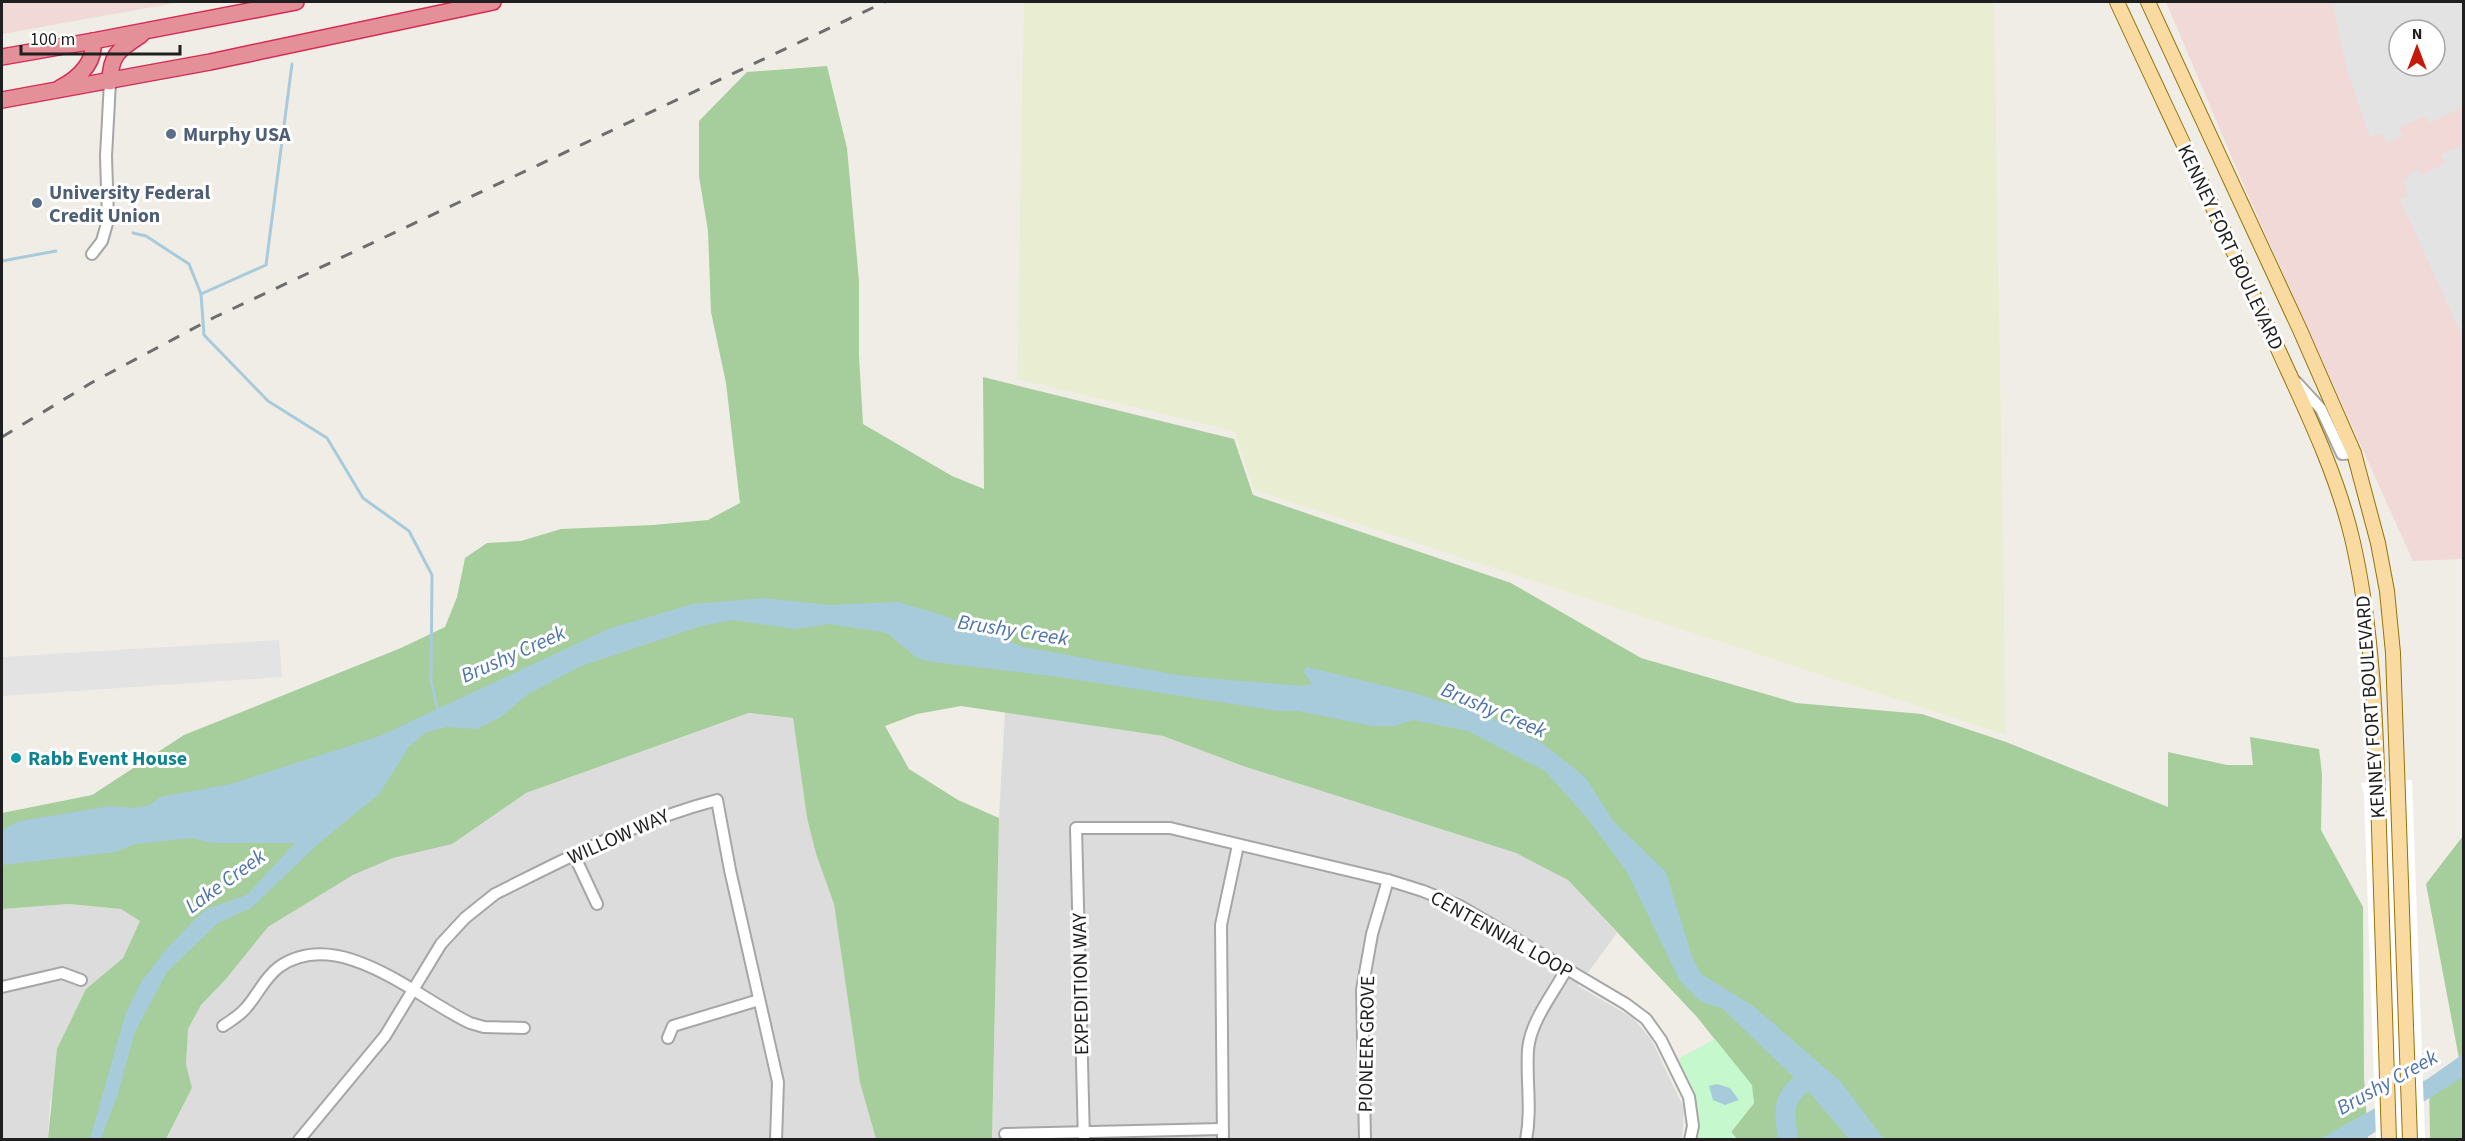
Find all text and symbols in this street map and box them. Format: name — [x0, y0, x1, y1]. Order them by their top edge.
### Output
scale bar — [21, 18, 180, 56]
north arrow — [2387, 18, 2447, 78]
text: N — [2412, 23, 2422, 45]
text: 100 m — [30, 27, 75, 52]
place label: Murphy USA — [183, 121, 291, 149]
marker: Murphy USA — [164, 127, 178, 141]
street label: KENNEY FORT BOULEVARD — [2170, 140, 2290, 355]
place label: University Federal Credit Union — [49, 179, 210, 230]
marker: University Federal Credit Union — [30, 196, 44, 210]
street label: KENNEY FORT BOULEVARD — [2349, 594, 2393, 819]
water label: Brushy Creek — [955, 606, 1072, 654]
water label: Brushy Creek — [456, 617, 571, 690]
water label: Brushy Creek — [1437, 674, 1552, 746]
place label: Rabb Event House — [28, 745, 187, 773]
marker: Rabb Event House — [9, 751, 23, 765]
street label: WILLOW WAY — [563, 802, 674, 872]
water label: Lake Creek — [178, 841, 272, 921]
street label: CENTENNIAL LOOP — [1425, 884, 1578, 986]
street label: EXPEDITION WAY — [1066, 912, 1096, 1055]
street label: PIONEER GROVE — [1352, 975, 1382, 1113]
water label: Brushy Creek — [2331, 1041, 2444, 1122]

